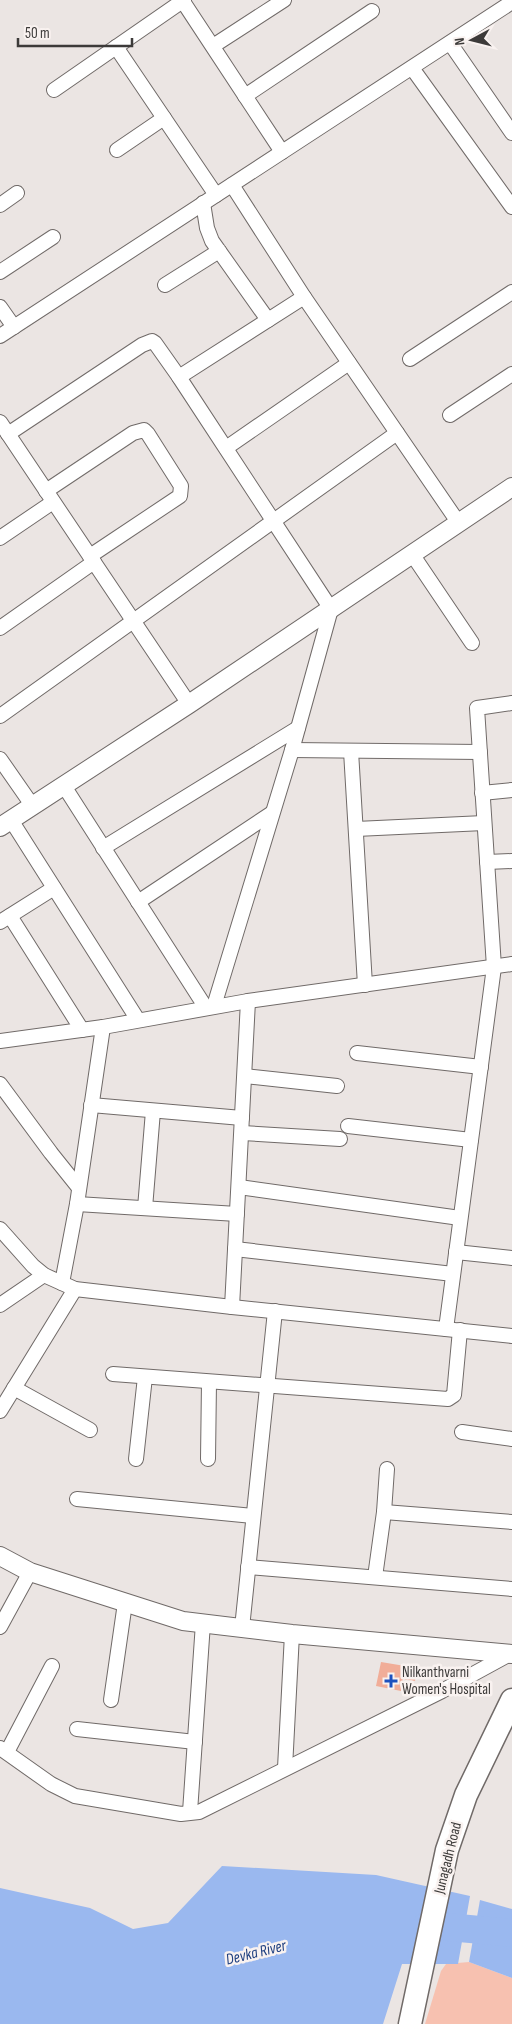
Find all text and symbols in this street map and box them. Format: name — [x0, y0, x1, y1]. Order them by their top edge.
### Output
scale bar — [18, 15, 131, 47]
north arrow — [447, 15, 497, 65]
text: 50 m — [25, 24, 50, 43]
text: N — [451, 37, 468, 46]
place label: Nilkanthvarni Women's Hospital — [402, 1663, 491, 1699]
marker: Nilkanthvarni Women's Hospital — [384, 1674, 398, 1688]
street label: Junagadh Road — [430, 1820, 466, 1897]
water label: Devka River — [224, 1936, 289, 1970]

